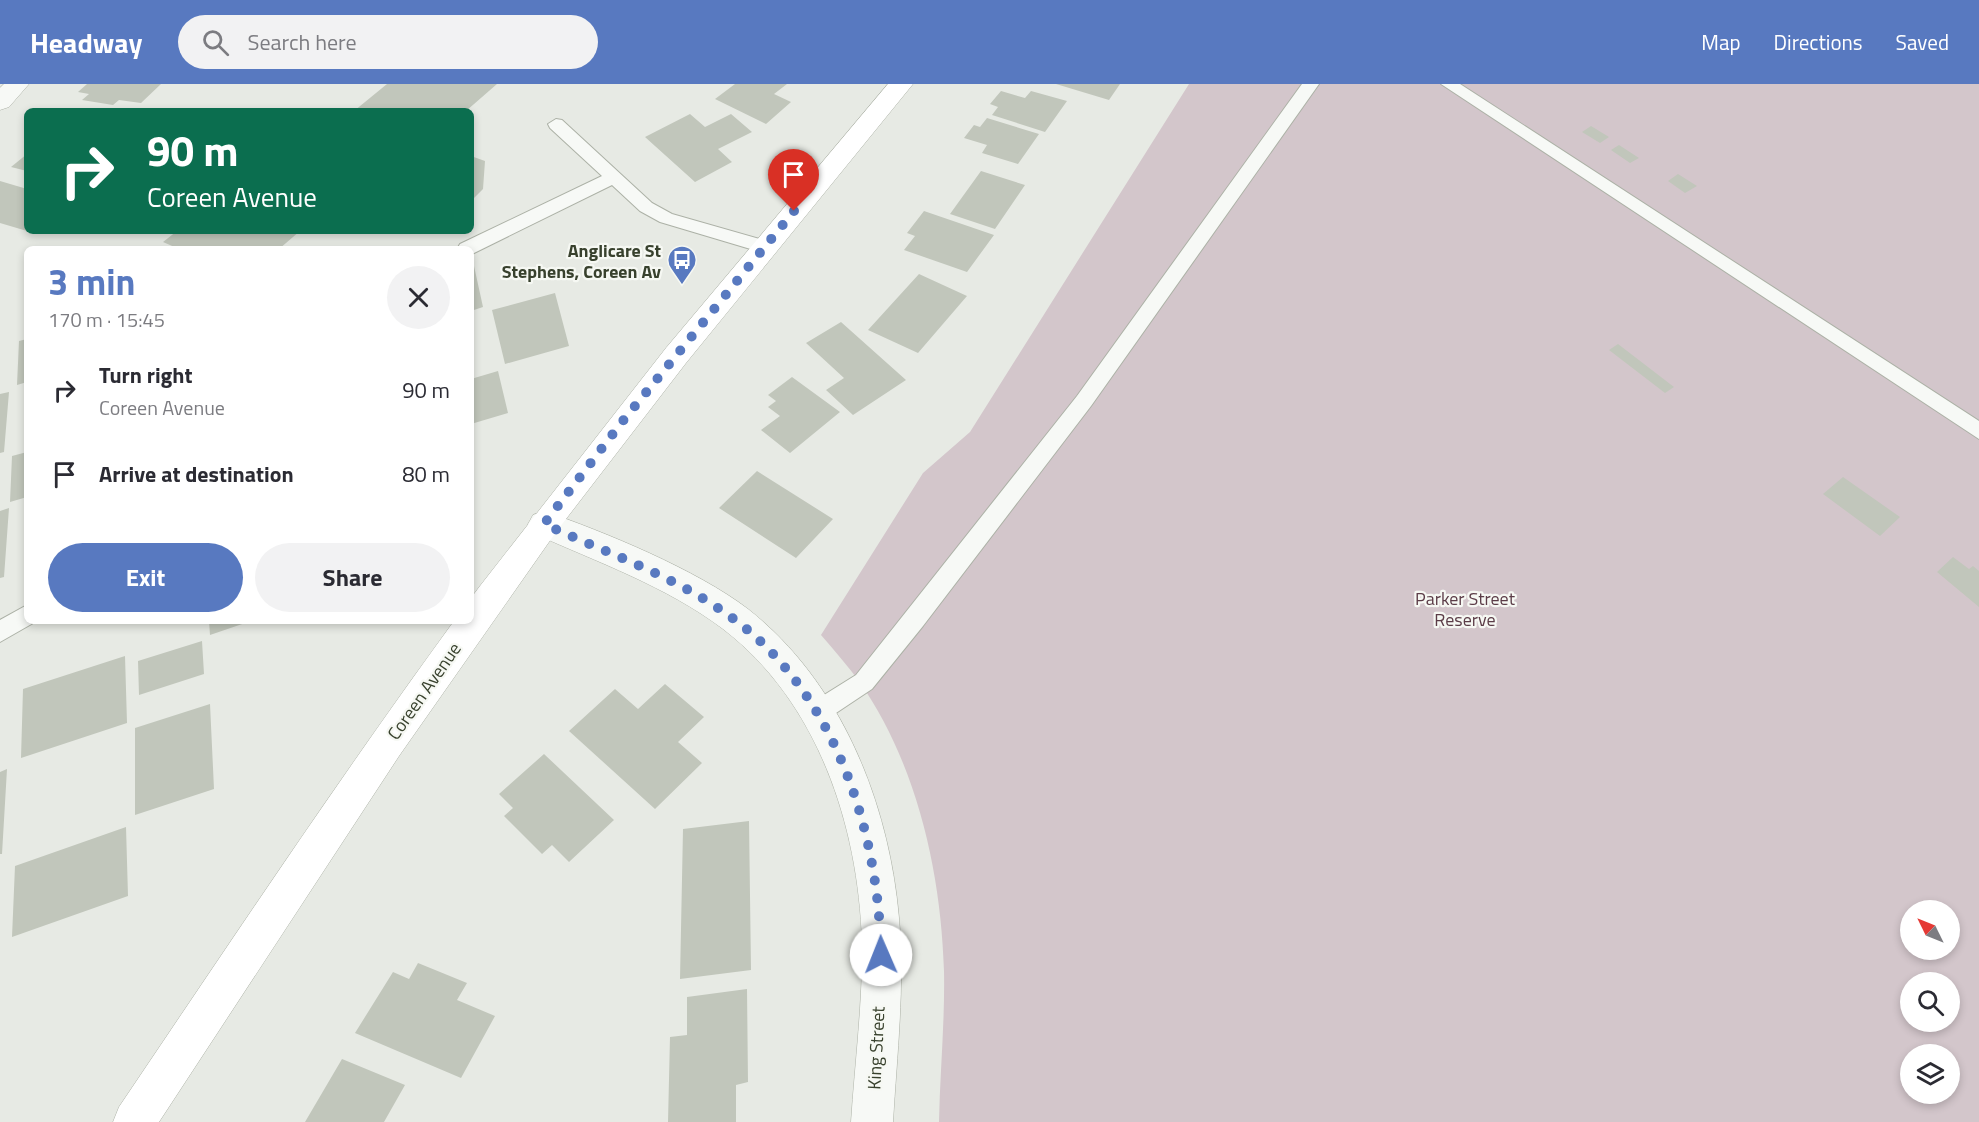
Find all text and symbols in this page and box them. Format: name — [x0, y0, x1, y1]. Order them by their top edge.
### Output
search box — [178, 15, 598, 69]
text: Headway — [30, 21, 142, 64]
text: Search here — [247, 25, 357, 59]
icon: search — [199, 26, 232, 59]
text: Map — [1701, 26, 1741, 58]
text: Directions — [1774, 26, 1863, 58]
text: Saved — [1896, 26, 1949, 58]
text: 90 m — [147, 118, 239, 182]
icon: right — [48, 132, 126, 210]
pin — [768, 149, 819, 211]
icon: arrive — [777, 158, 810, 191]
text: Coreen Avenue — [147, 176, 317, 217]
place label: Anglicare St Stephens, Coreen Av — [502, 237, 661, 285]
bus stop icon: Anglicare St Stephens, Coreen Av — [666, 244, 698, 286]
text: 3 min — [48, 254, 135, 309]
button: close — [387, 266, 450, 329]
text: 170 m · 15:45 — [48, 304, 165, 335]
text: Turn right — [99, 358, 193, 392]
text: 90 m — [402, 373, 450, 407]
icon: right — [48, 374, 81, 407]
text: Coreen Avenue — [99, 392, 225, 423]
text: Arrive at destination — [99, 457, 294, 491]
text: 80 m — [402, 457, 450, 491]
icon: arrive — [48, 458, 81, 491]
button: Exit — [48, 543, 243, 612]
button: Share — [255, 543, 450, 612]
park label: Parker Street Reserve — [1415, 585, 1516, 633]
street label: Coreen Avenue — [380, 637, 468, 745]
north arrow — [1900, 900, 1960, 960]
map controls — [1900, 900, 1960, 1104]
position arrow — [849, 923, 913, 987]
button: search — [1900, 972, 1960, 1032]
street label: King Street — [860, 1005, 892, 1090]
button: layers — [1900, 1044, 1960, 1104]

